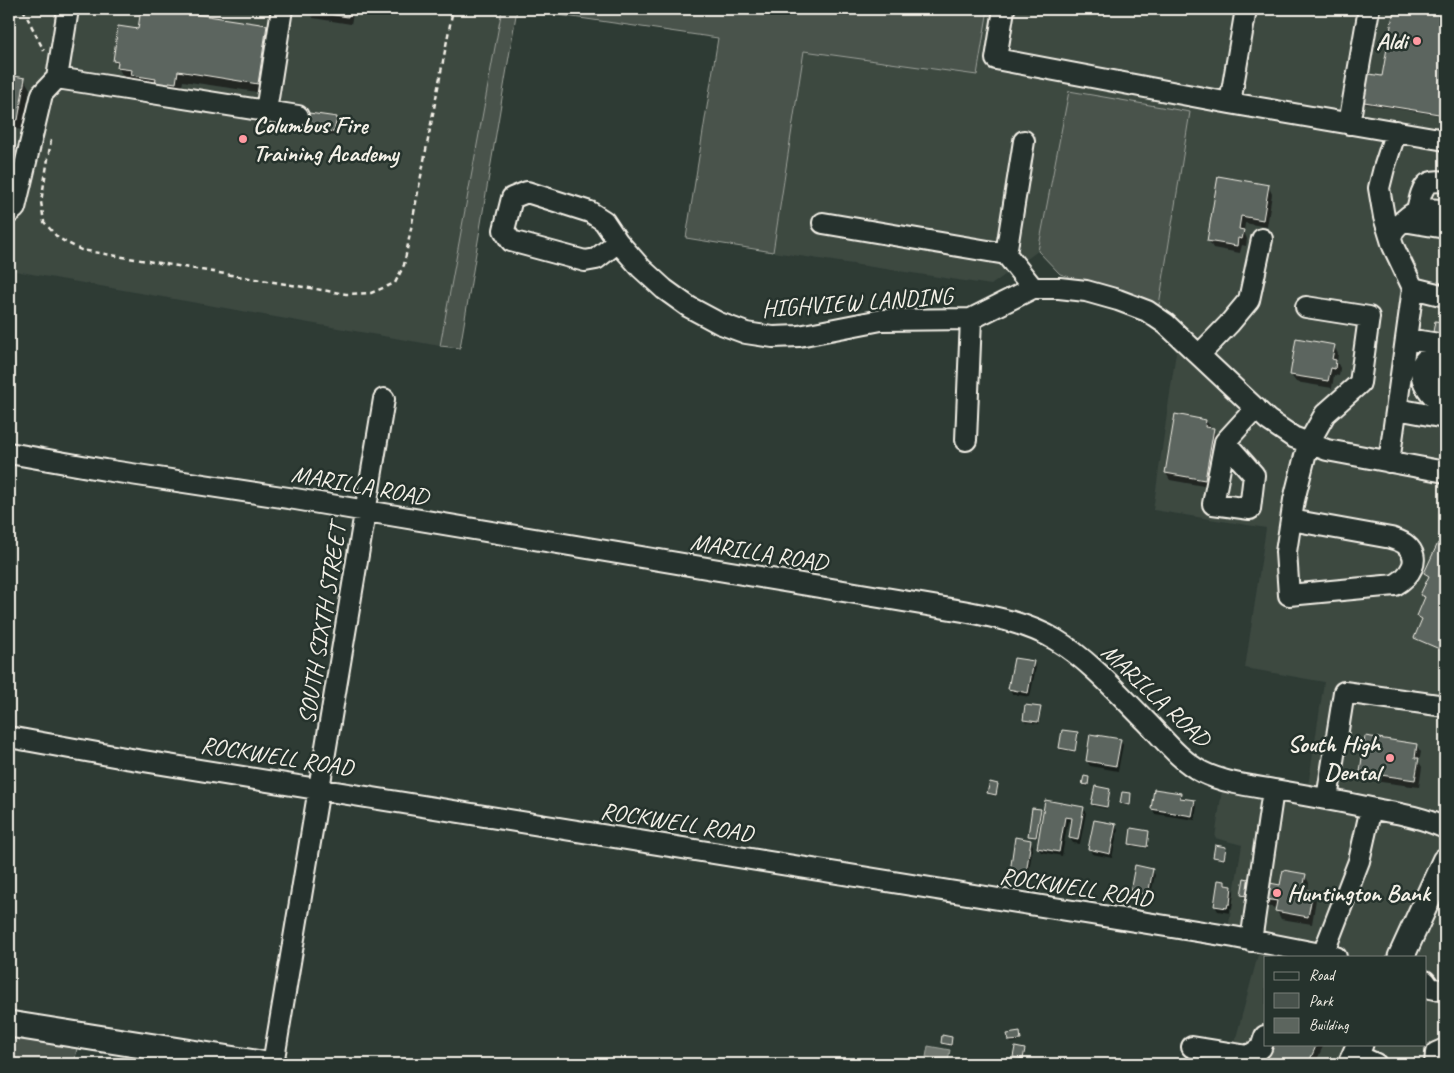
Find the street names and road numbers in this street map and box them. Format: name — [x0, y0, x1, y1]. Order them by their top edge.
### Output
street label: HIGHVIEW LANDING — [761, 280, 956, 324]
street label: MARILLA ROAD — [289, 458, 433, 512]
street label: SOUTH SIXTH STREET — [291, 516, 354, 726]
street label: MARILLA ROAD — [688, 526, 832, 578]
street label: MARILLA ROAD — [1095, 637, 1218, 755]
street label: ROCKWELL ROAD — [199, 729, 357, 783]
street label: ROCKWELL ROAD — [599, 795, 757, 849]
street label: ROCKWELL ROAD — [998, 860, 1156, 914]

